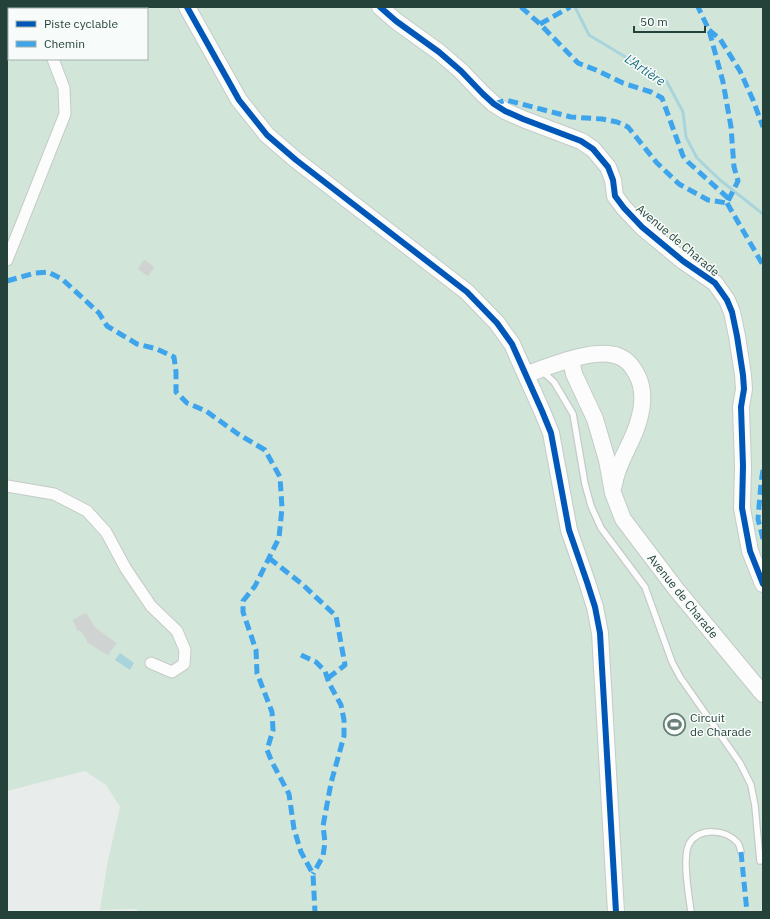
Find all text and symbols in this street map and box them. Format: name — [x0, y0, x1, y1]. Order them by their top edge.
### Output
legend — [8, 8, 148, 60]
scale bar — [634, 8, 705, 34]
text: 50 m — [640, 14, 668, 29]
text: Piste cyclable — [44, 16, 119, 31]
text: Chemin — [44, 36, 85, 51]
water label: L'Artière — [621, 50, 669, 90]
street label: Avenue de Charade — [633, 201, 723, 280]
street label: Avenue de Charade — [644, 551, 722, 642]
place label: Circuit de Charade — [690, 710, 752, 739]
sports icon: Circuit de Charade — [662, 711, 688, 737]

